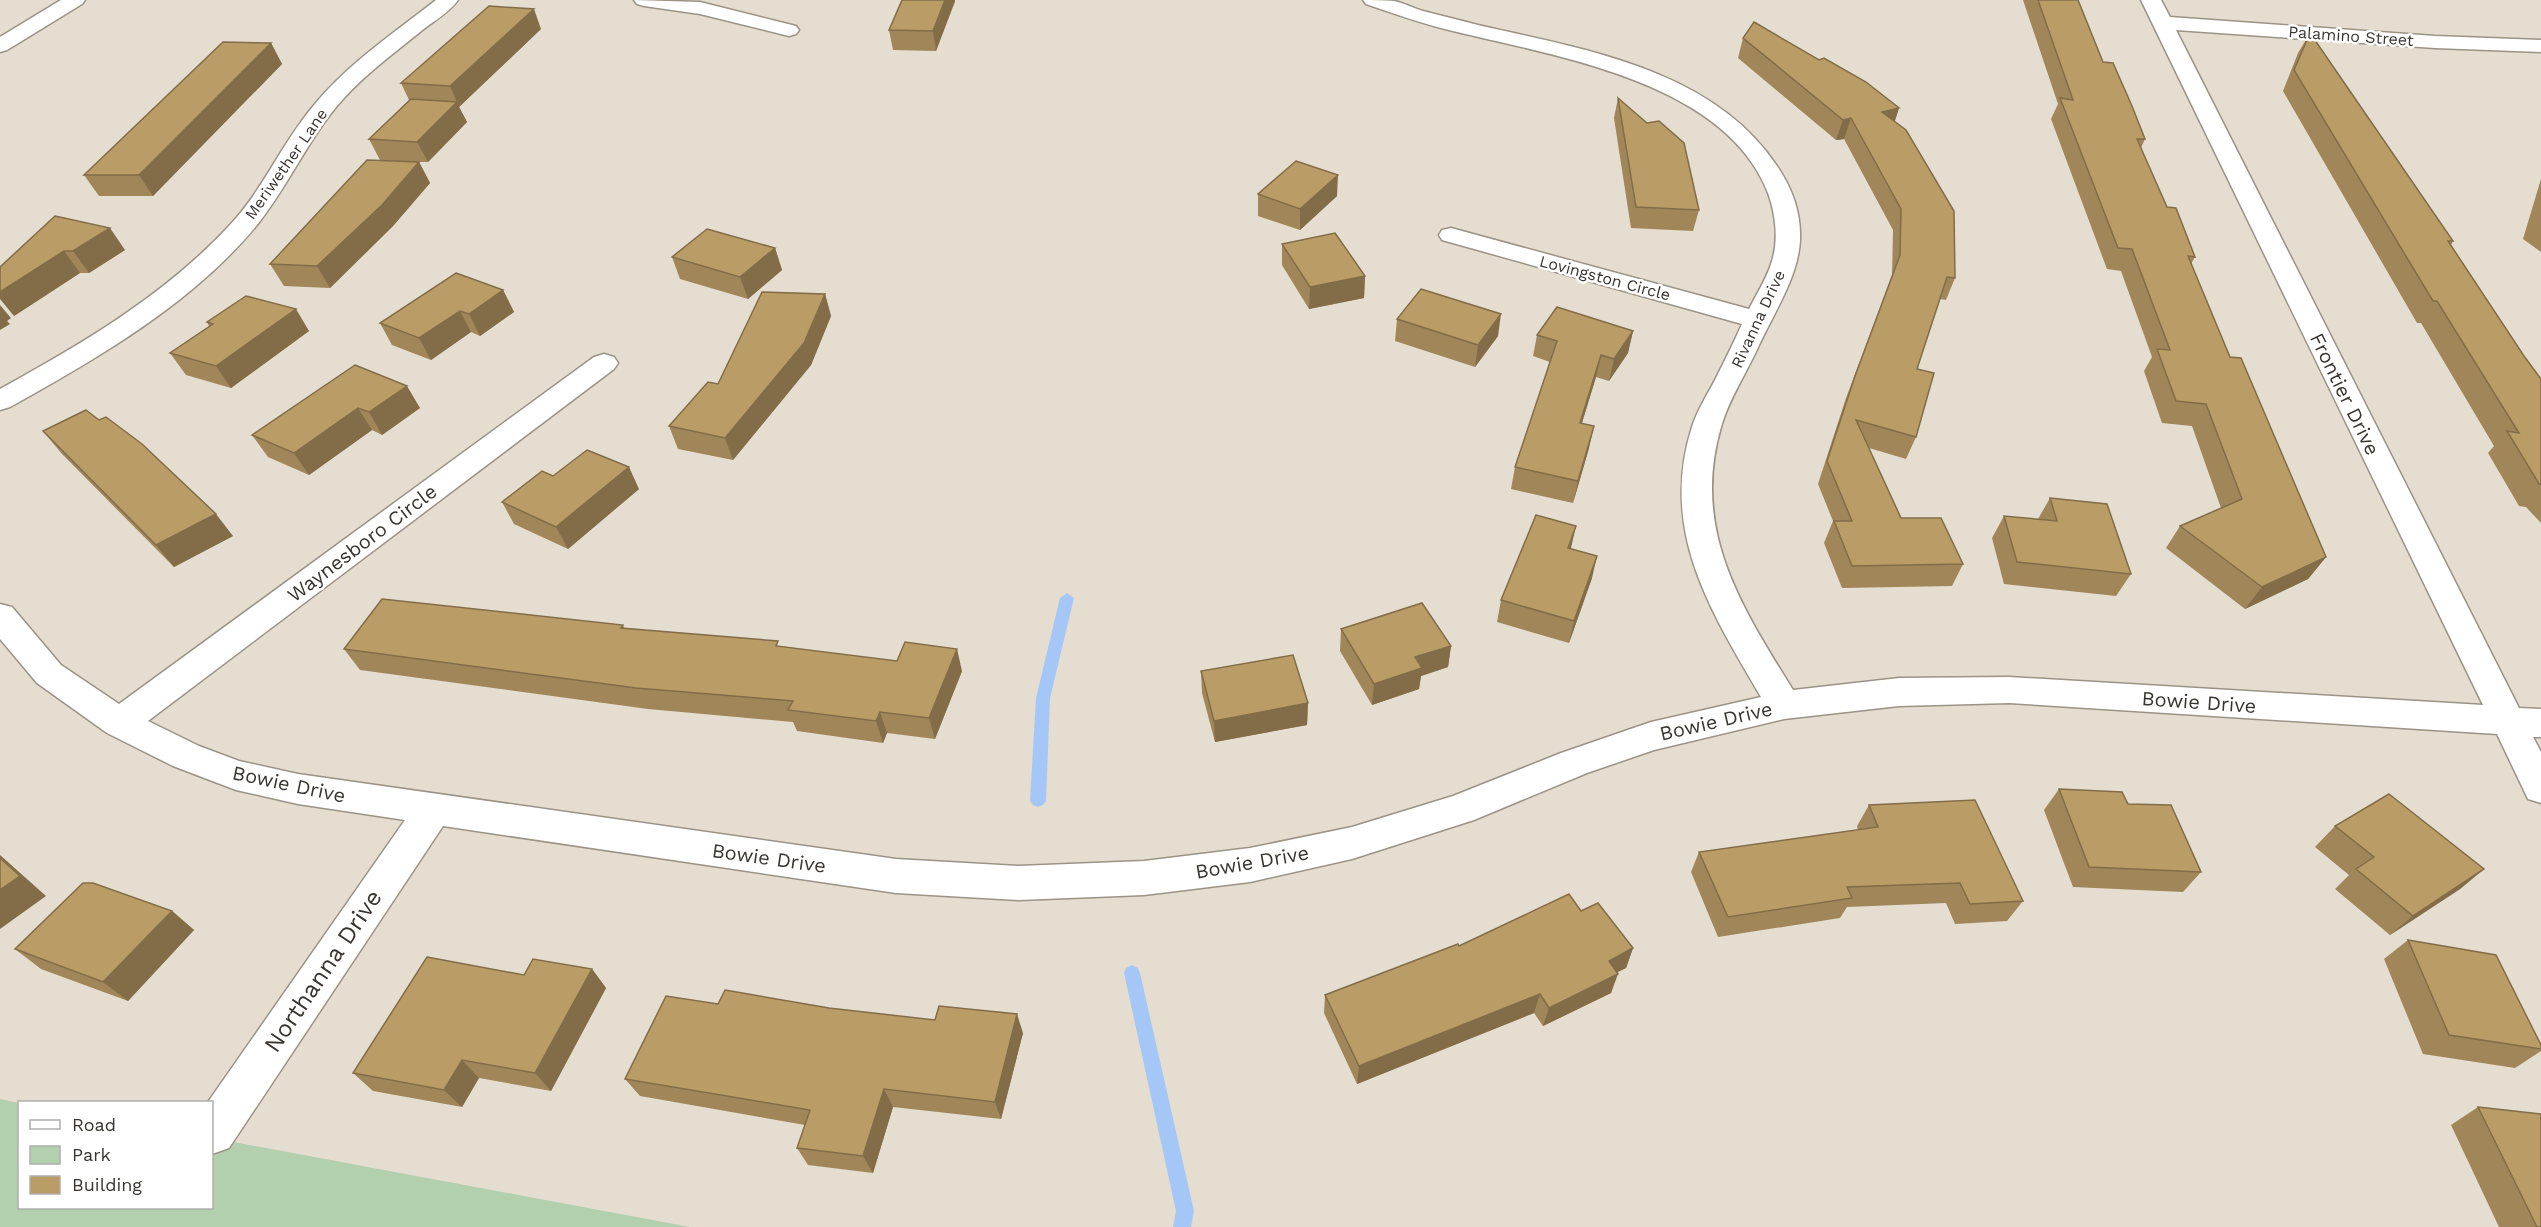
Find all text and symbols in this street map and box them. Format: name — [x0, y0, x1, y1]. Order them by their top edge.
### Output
street label: Palamino Street — [2288, 22, 2414, 50]
street label: Meriwether Lane — [241, 105, 331, 223]
street label: Lovingston Circle — [1538, 251, 1672, 305]
street label: Rivanna Drive — [1727, 267, 1789, 371]
street label: Frontier Drive — [2305, 329, 2385, 459]
street label: Waynesboro Circle — [283, 479, 441, 607]
street label: Bowie Drive — [2141, 686, 2257, 718]
street label: Bowie Drive — [1657, 696, 1775, 746]
street label: Bowie Drive — [230, 760, 348, 808]
street label: Bowie Drive — [710, 838, 828, 878]
street label: Bowie Drive — [1193, 840, 1311, 884]
street label: Northanna Drive — [258, 884, 388, 1058]
legend — [18, 1101, 213, 1209]
text: Road — [72, 1114, 116, 1135]
text: Park — [72, 1144, 111, 1165]
text: Building — [72, 1174, 142, 1195]

